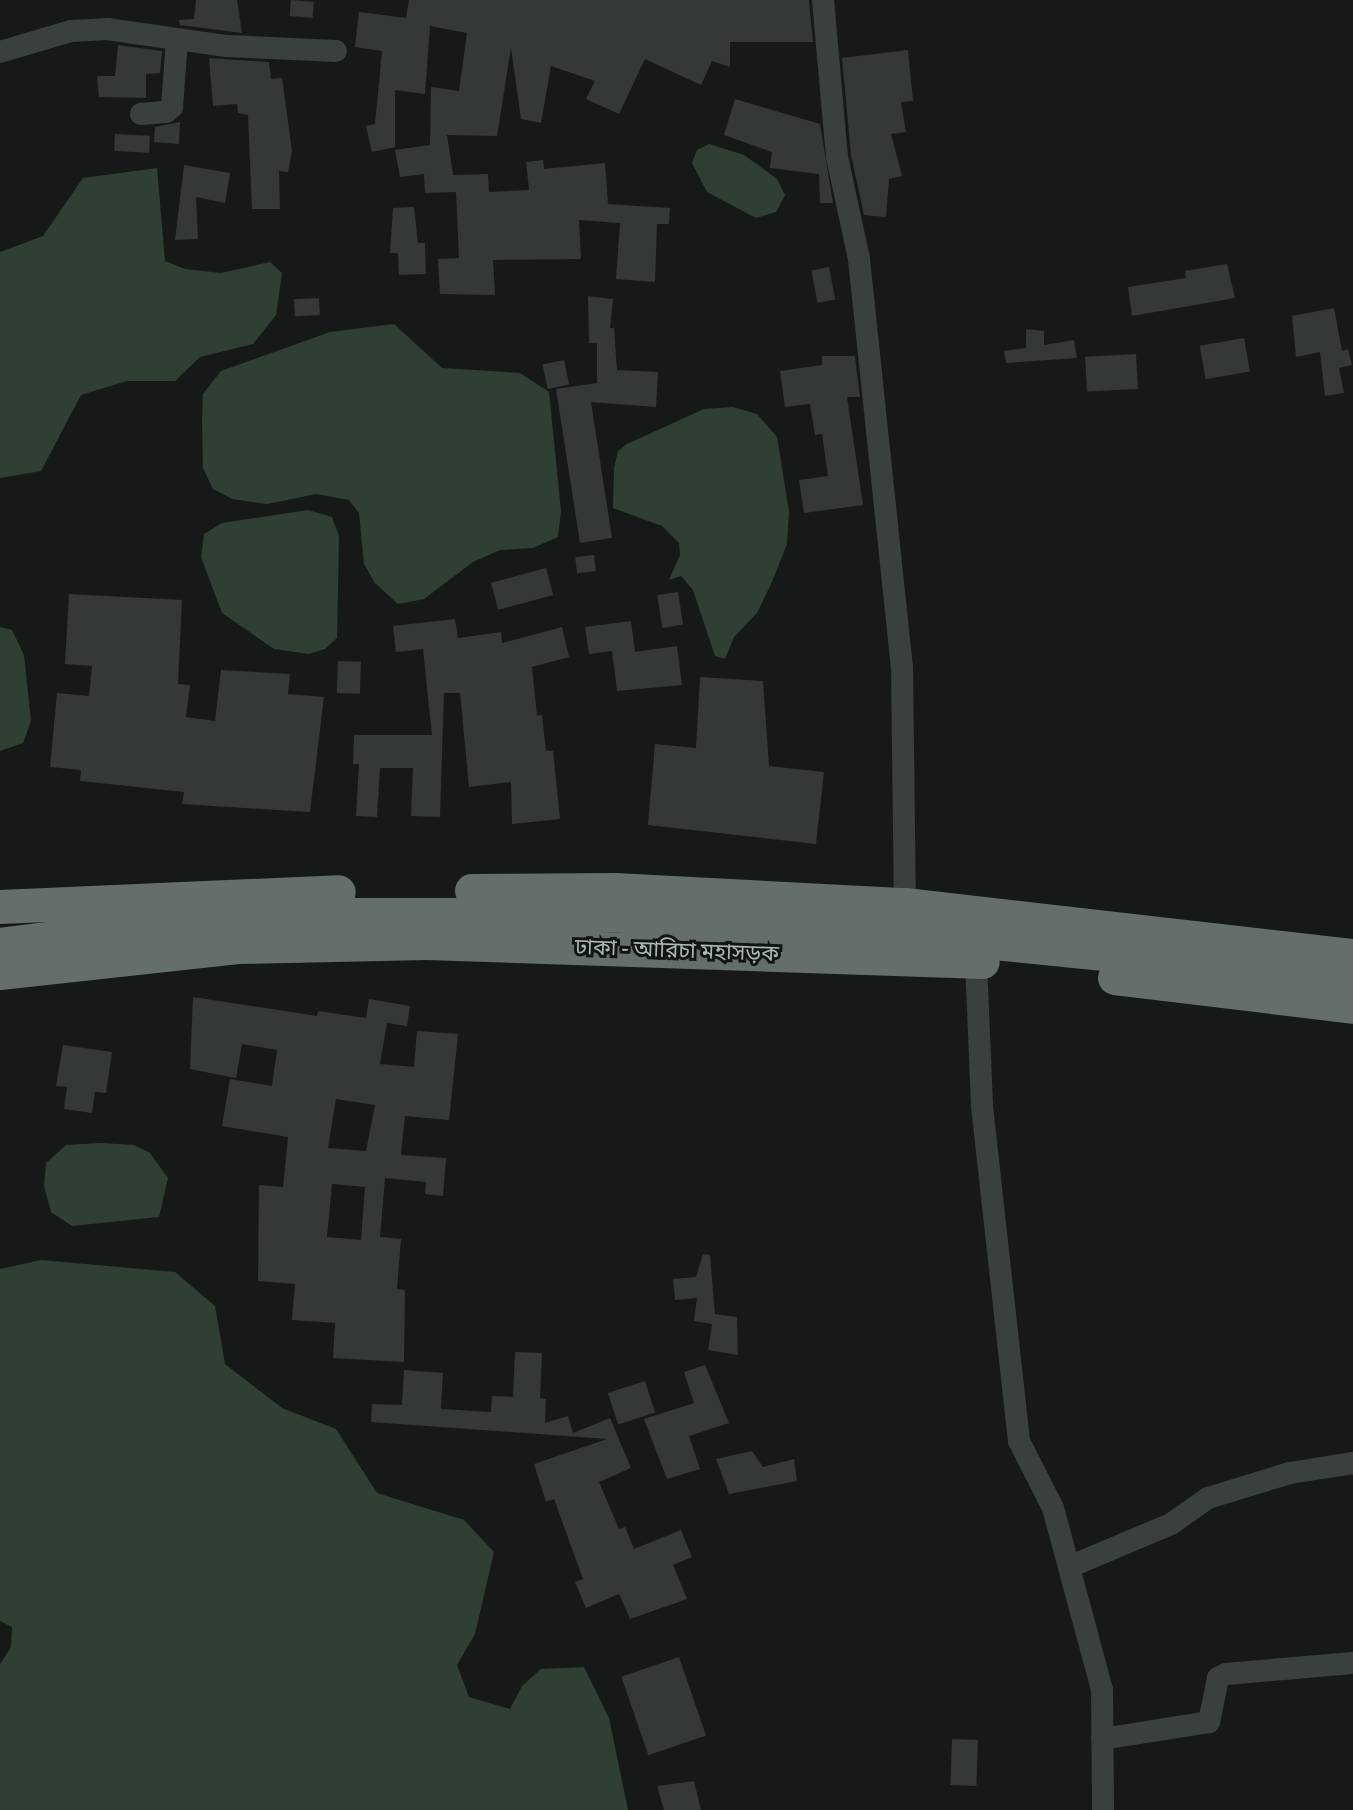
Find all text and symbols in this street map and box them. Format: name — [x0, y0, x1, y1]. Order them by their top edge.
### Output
street label: ঢাকা - আরিচা মহাসড়ক — [575, 933, 779, 967]

